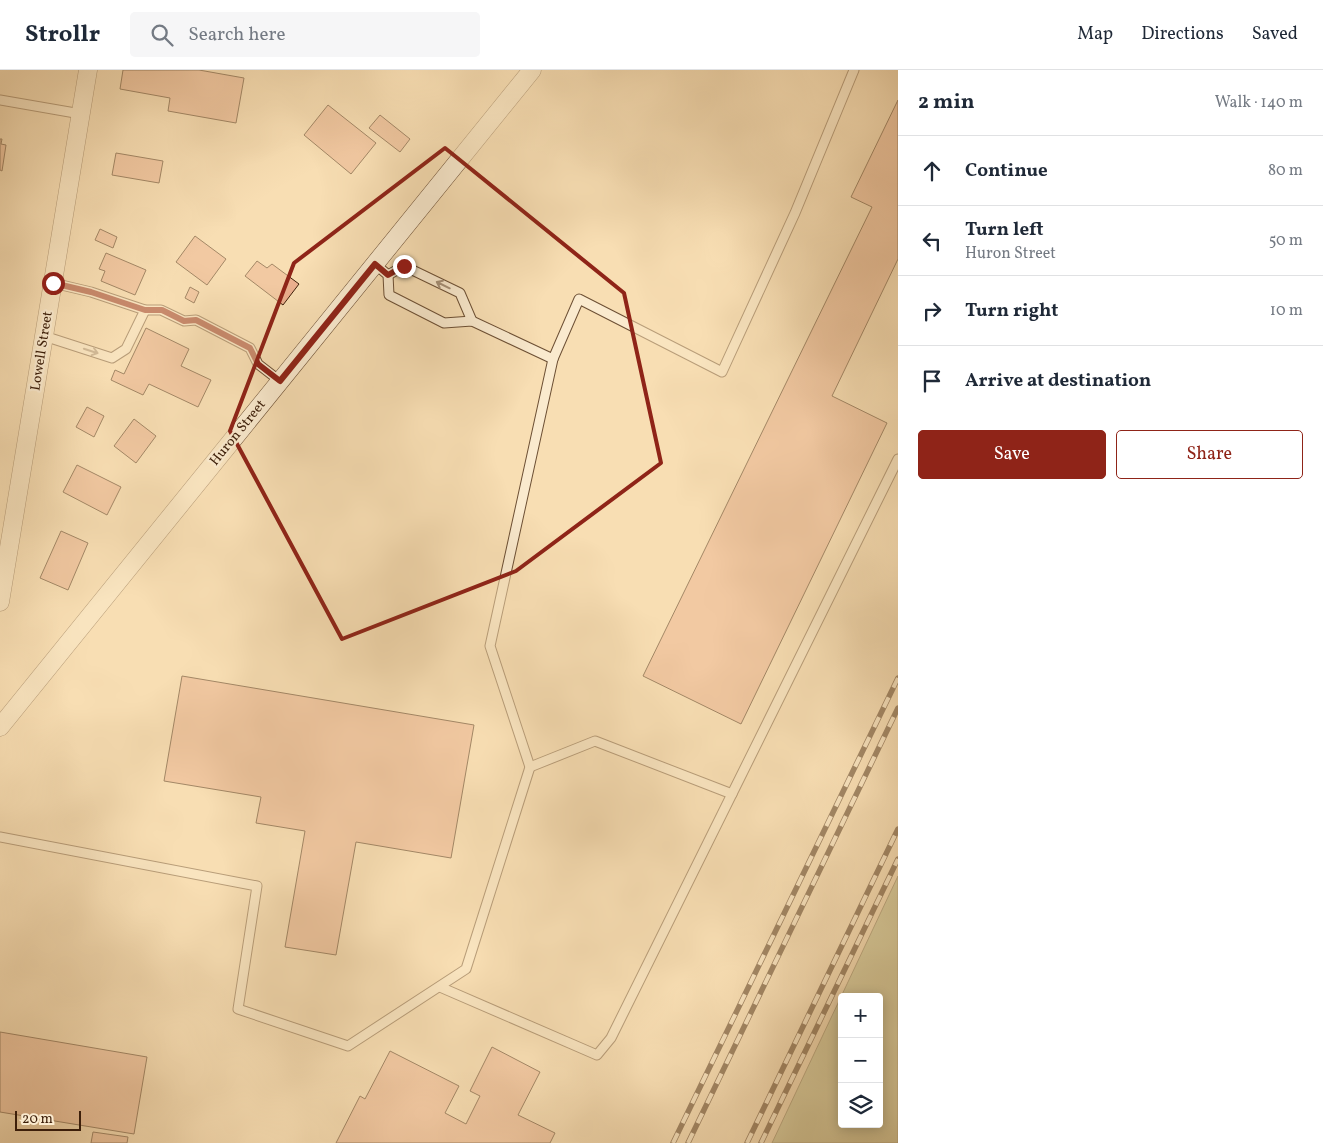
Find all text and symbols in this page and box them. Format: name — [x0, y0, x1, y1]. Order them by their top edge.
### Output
search box — [130, 12, 480, 57]
text: Strollr — [25, 18, 100, 52]
icon: search — [148, 21, 176, 49]
text: Search here — [188, 22, 286, 48]
text: Map — [1077, 22, 1113, 47]
text: Directions — [1141, 22, 1224, 47]
text: Saved — [1252, 22, 1298, 47]
text: 2 min — [918, 88, 975, 117]
text: Walk · 140 m — [1215, 92, 1303, 114]
icon: ahead — [918, 157, 946, 185]
text: Continue — [965, 158, 1048, 184]
text: 80 m — [1268, 160, 1303, 182]
text: Turn left — [965, 217, 1044, 243]
icon: left — [918, 227, 946, 255]
text: 50 m — [1269, 230, 1303, 252]
text: Huron Street — [965, 243, 1056, 265]
route end — [393, 255, 416, 278]
route start — [42, 272, 65, 295]
one-way arrow — [436, 280, 451, 289]
icon: right — [918, 297, 946, 325]
text: Turn right — [965, 298, 1058, 324]
text: 10 m — [1270, 300, 1303, 322]
street label: Lowell Street — [26, 310, 58, 392]
one-way arrow — [83, 346, 99, 356]
icon: arrive — [918, 367, 946, 395]
text: Arrive at destination — [965, 368, 1151, 394]
street label: Huron Street — [206, 396, 270, 470]
button: Save — [918, 430, 1106, 479]
button: Share — [1116, 430, 1303, 479]
map controls — [838, 993, 883, 1128]
button: + — [838, 993, 883, 1038]
button: − — [838, 1038, 883, 1083]
button: layers — [838, 1083, 883, 1128]
scale bar — [15, 1108, 81, 1131]
text: 20 m — [22, 1110, 53, 1129]

